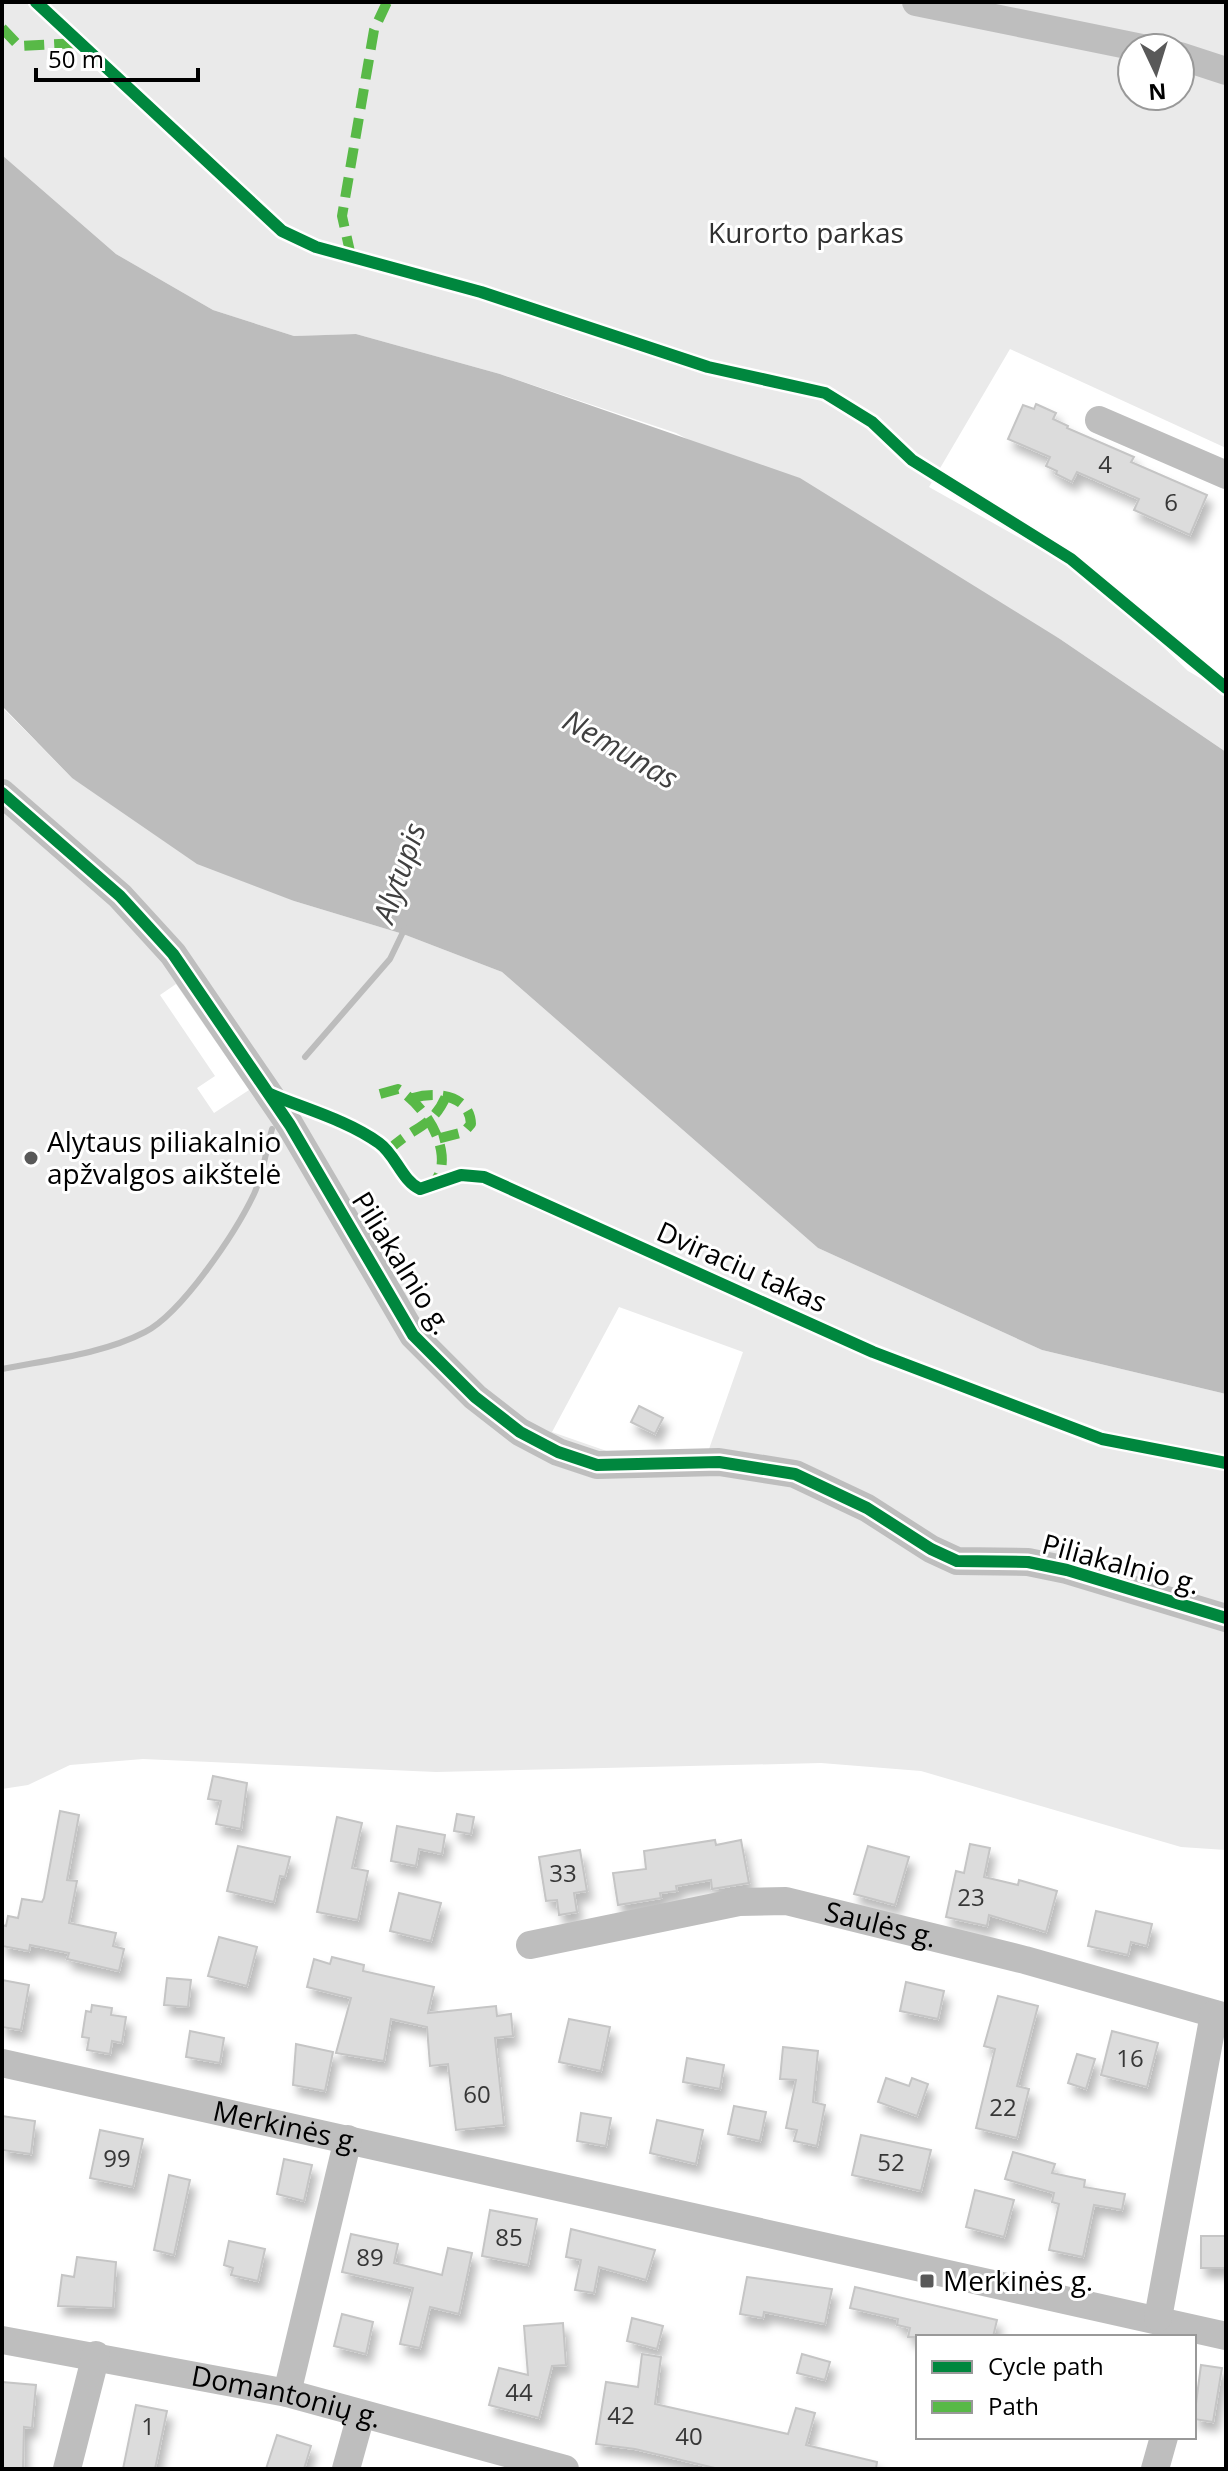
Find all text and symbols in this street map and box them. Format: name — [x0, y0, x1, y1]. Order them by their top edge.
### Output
scale bar — [36, 32, 198, 82]
north arrow — [1116, 32, 1196, 112]
text: 50 m — [48, 42, 104, 75]
text: N — [1147, 77, 1167, 109]
park label: Kurorto parkas — [708, 213, 904, 251]
house number: 4 — [1098, 447, 1112, 480]
house number: 6 — [1164, 485, 1178, 518]
water label: Nemunas — [556, 699, 686, 798]
water label: Alytupis — [362, 817, 435, 930]
place label: Alytaus piliakalnio apžvalgos aikštelė — [47, 1122, 281, 1192]
marker: Alytaus piliakalnio apžvalgos aikštelė — [22, 1149, 40, 1167]
street label: Piliakalnio g. — [344, 1184, 462, 1341]
street label: Dviraciu takas — [651, 1212, 833, 1321]
street label: Piliakalnio g. — [1038, 1524, 1204, 1602]
house number: 33 — [549, 1856, 577, 1889]
house number: 23 — [957, 1880, 985, 1913]
street label: Saulės g. — [821, 1891, 941, 1956]
house number: 16 — [1116, 2041, 1144, 2074]
house number: 60 — [463, 2077, 491, 2110]
house number: 22 — [989, 2090, 1017, 2123]
street label: Merkinės g. — [210, 2091, 365, 2160]
house number: 99 — [103, 2141, 131, 2174]
house number: 52 — [877, 2145, 905, 2178]
house number: 85 — [495, 2220, 523, 2253]
house number: 89 — [356, 2240, 384, 2273]
place label: Merkinės g. — [943, 2261, 1093, 2299]
marker: Merkinės g. — [918, 2272, 936, 2290]
legend — [916, 2335, 1196, 2439]
text: Cycle path — [988, 2349, 1104, 2382]
street label: Domantonių g. — [188, 2356, 386, 2436]
house number: 44 — [505, 2375, 533, 2408]
text: Path — [988, 2389, 1039, 2422]
house number: 42 — [607, 2398, 635, 2431]
house number: 1 — [141, 2409, 155, 2442]
house number: 40 — [675, 2419, 703, 2452]

